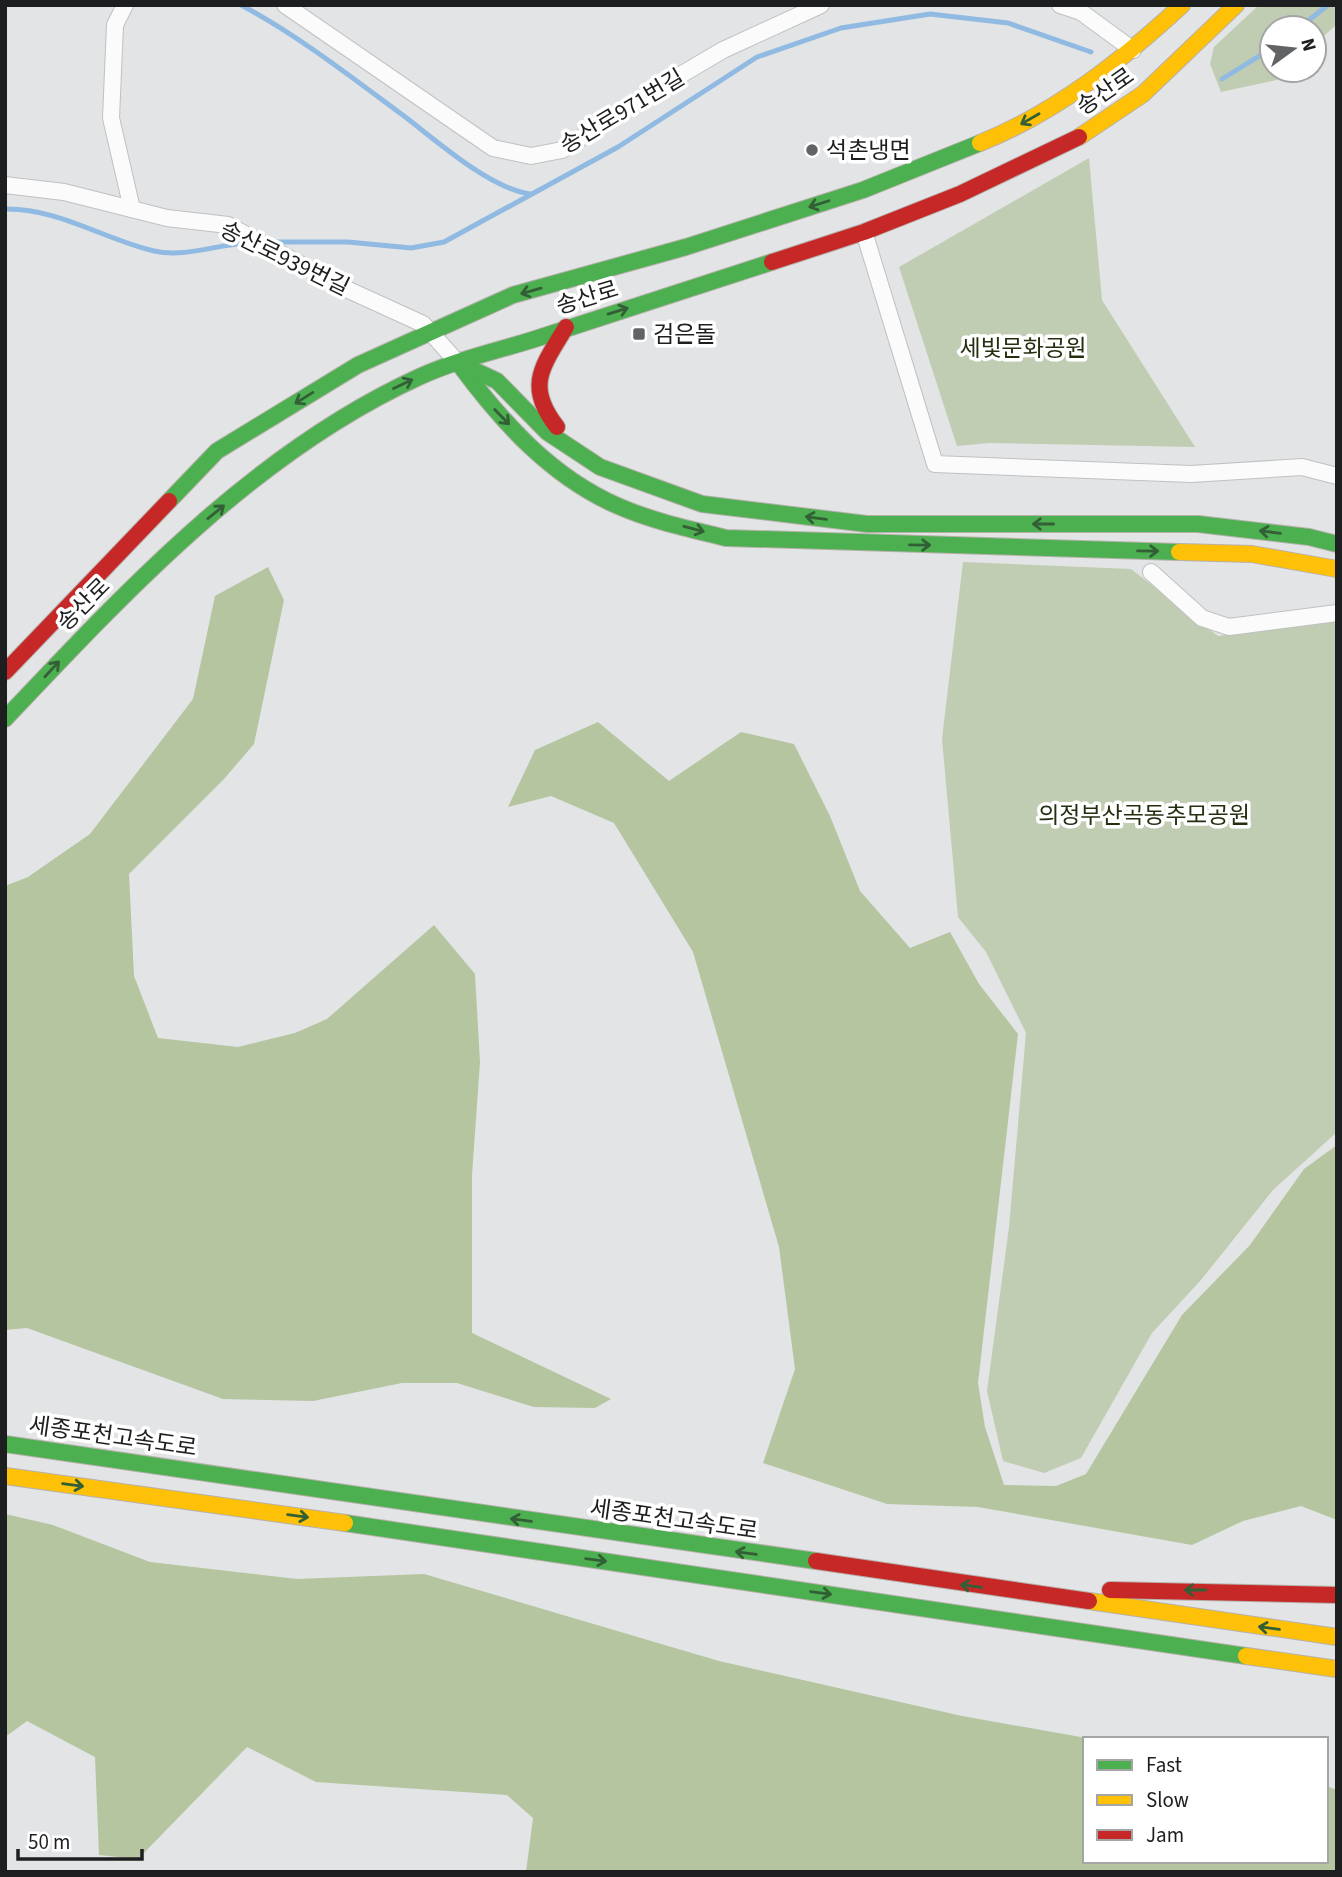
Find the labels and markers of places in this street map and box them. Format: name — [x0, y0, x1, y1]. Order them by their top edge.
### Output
place label: 석촌냉면 — [826, 134, 911, 167]
marker: 석촌냉면 — [804, 142, 820, 158]
place label: 검은돌 — [653, 318, 716, 351]
marker: 검은돌 — [631, 326, 647, 342]

